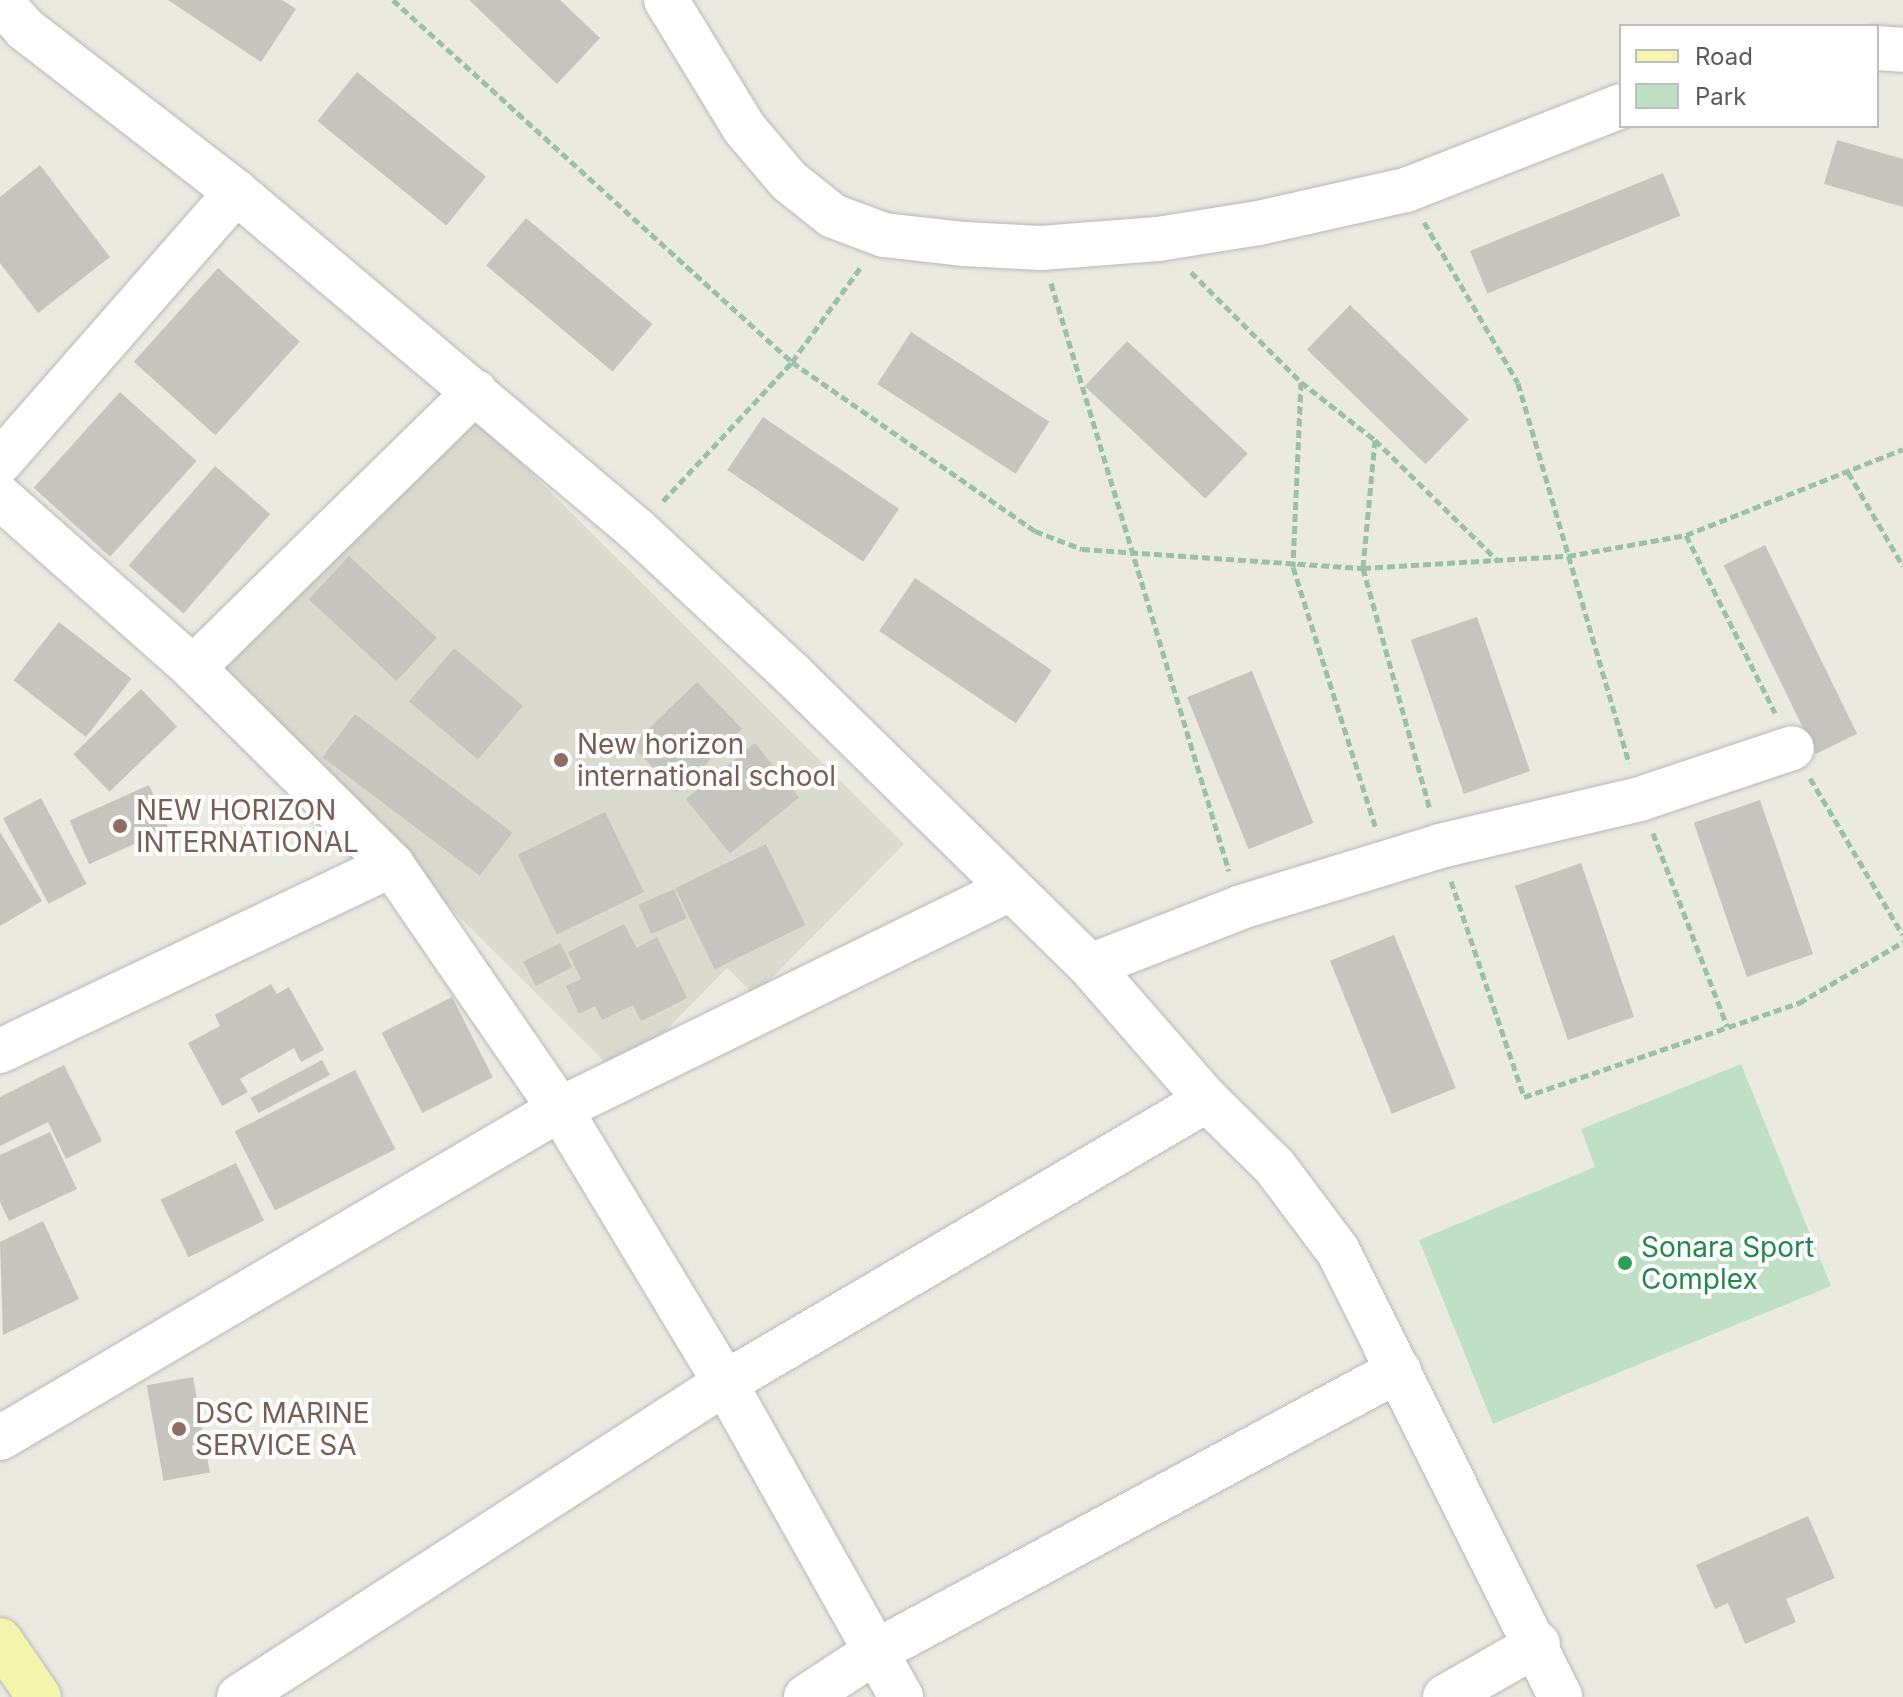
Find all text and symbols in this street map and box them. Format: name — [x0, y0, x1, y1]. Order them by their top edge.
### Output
legend — [1619, 24, 1879, 128]
text: Road — [1695, 42, 1753, 71]
text: Park — [1695, 82, 1746, 111]
place label: New horizon international school — [577, 727, 836, 793]
marker: New horizon international school — [552, 751, 570, 769]
place label: NEW HORIZON INTERNATIONAL — [136, 793, 359, 859]
marker: NEW HORIZON INTERNATIONAL — [111, 817, 129, 835]
place label: Sonara Sport Complex — [1641, 1230, 1814, 1296]
marker: Sonara Sport Complex — [1616, 1254, 1634, 1272]
place label: DSC MARINE SERVICE SA — [195, 1396, 370, 1462]
marker: DSC MARINE SERVICE SA — [170, 1420, 188, 1438]

